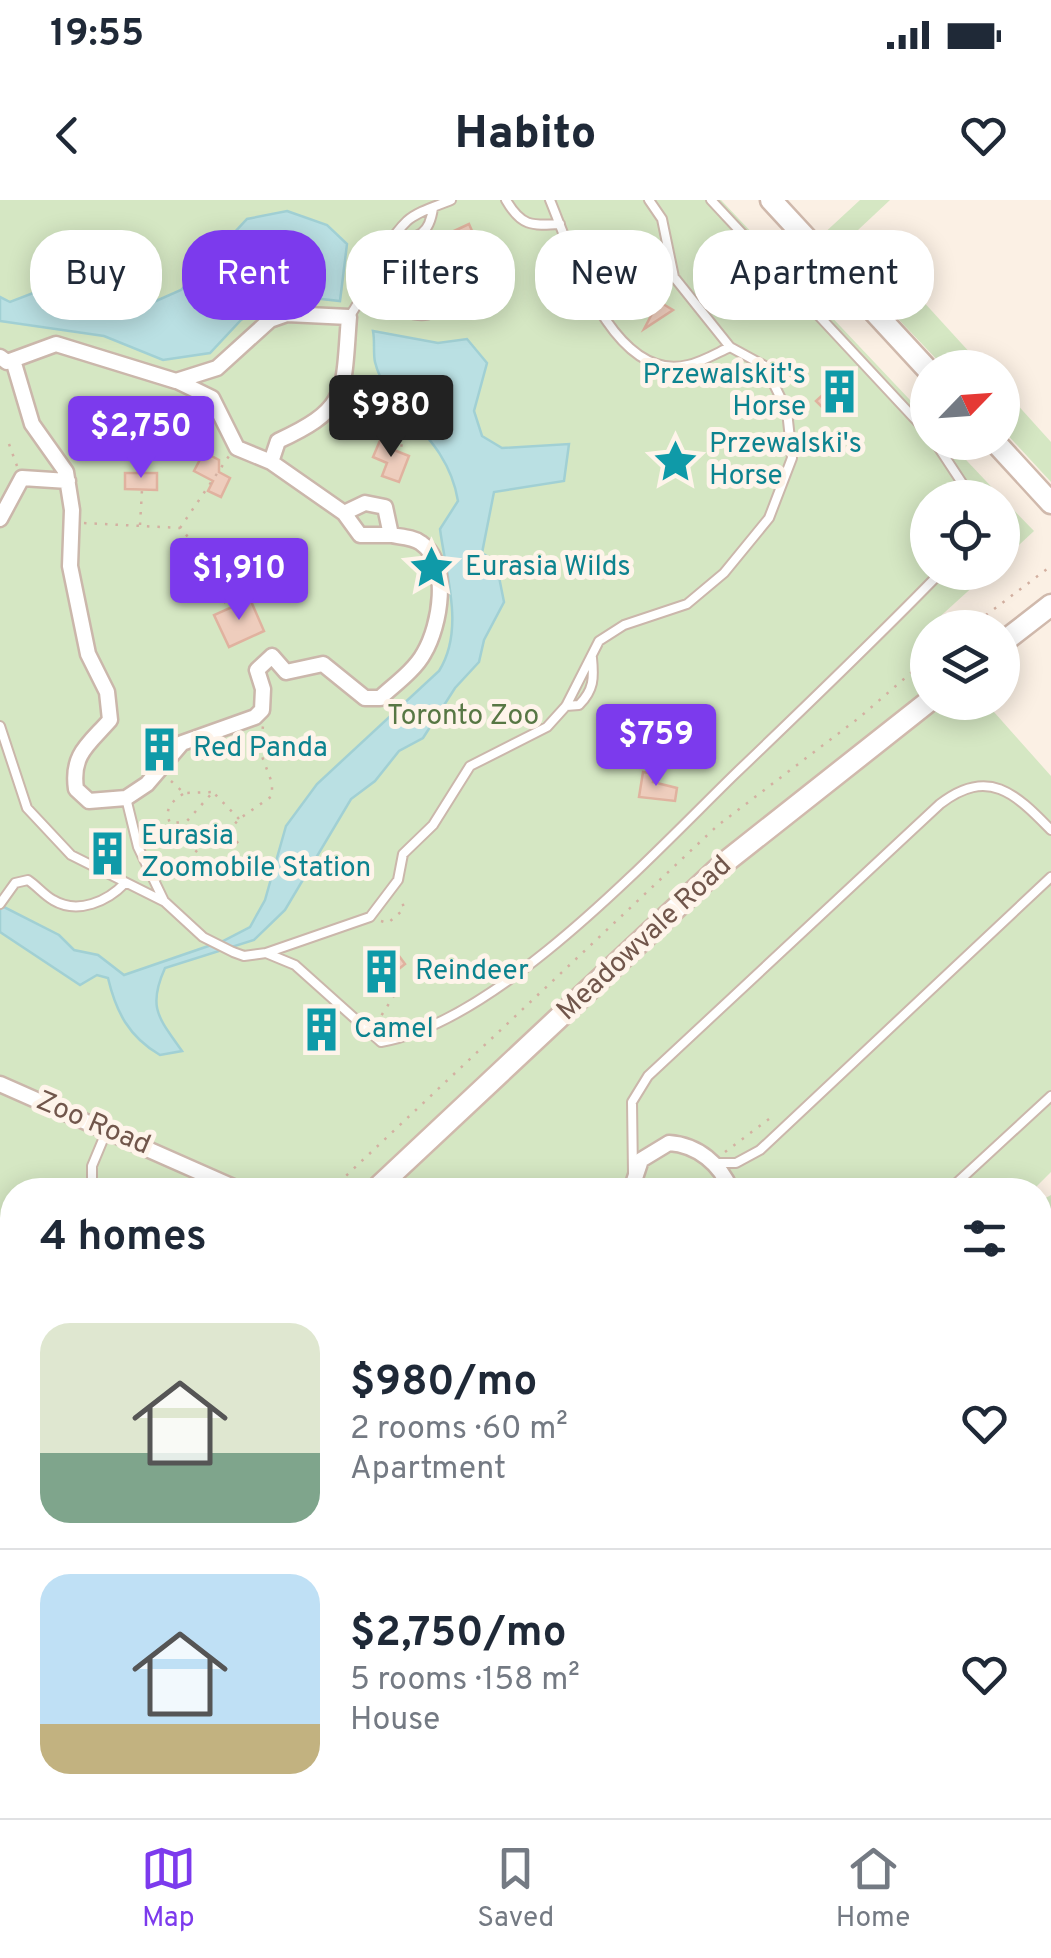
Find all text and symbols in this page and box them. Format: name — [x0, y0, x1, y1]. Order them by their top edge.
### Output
text: 19:55 — [50, 11, 144, 60]
text: Habito — [455, 107, 596, 164]
icon: back — [40, 108, 95, 163]
icon: heart — [956, 108, 1011, 163]
chip: Buy — [30, 230, 162, 320]
chip: Rent — [182, 230, 326, 320]
chip: Filters — [346, 230, 515, 320]
chip: New — [535, 230, 673, 320]
chip: Apartment — [693, 230, 934, 320]
north arrow — [910, 350, 1020, 460]
map controls — [910, 350, 1020, 720]
place label: Przewalskit's Horse — [642, 358, 806, 426]
building icon: Przewalskit's Horse — [815, 368, 863, 416]
pin: $980 — [332, 375, 450, 460]
text: $980 — [351, 387, 431, 427]
pin: $2,750 — [60, 396, 222, 481]
text: $2,750 — [90, 408, 192, 448]
place label: Przewalski's Horse — [709, 427, 862, 495]
place icon: Przewalski's Horse — [652, 437, 700, 485]
button: locate — [910, 480, 1020, 590]
pin: $1,910 — [158, 538, 320, 623]
place icon: Eurasia Wilds — [408, 544, 456, 592]
text: $1,910 — [192, 550, 286, 590]
place label: Eurasia Wilds — [465, 550, 631, 586]
button: layers — [910, 610, 1020, 720]
park label: Toronto Zoo — [387, 699, 539, 735]
pin: $759 — [597, 704, 715, 789]
text: $759 — [618, 716, 694, 756]
building icon: Red Panda — [136, 725, 184, 773]
place label: Red Panda — [193, 731, 328, 767]
place label: Eurasia Zoomobile Station — [141, 819, 371, 887]
building icon: Eurasia Zoomobile Station — [84, 829, 132, 877]
street label: Meadowvale Road — [550, 849, 740, 1029]
building icon: Reindeer — [358, 948, 406, 996]
place label: Reindeer — [415, 954, 529, 990]
building icon: Camel — [297, 1006, 345, 1054]
place label: Camel — [354, 1012, 434, 1048]
street label: Zoo Road — [30, 1084, 156, 1164]
icon: filters — [957, 1211, 1012, 1266]
text: 4 homes — [40, 1212, 207, 1265]
text: $980/mo — [350, 1357, 537, 1410]
icon: home — [120, 1363, 240, 1483]
icon: heart — [957, 1396, 1012, 1451]
text: 2 rooms · 60 m² — [350, 1410, 568, 1450]
text: Apartment — [350, 1450, 506, 1490]
text: $2,750/mo — [350, 1608, 566, 1661]
icon: home — [120, 1614, 240, 1734]
icon: heart — [957, 1647, 1012, 1702]
text: 5 rooms · 158 m² — [350, 1661, 580, 1701]
text: House — [350, 1701, 440, 1741]
tab: Map — [141, 1841, 196, 1937]
tab: Saved — [477, 1841, 554, 1937]
tab: Home — [836, 1841, 910, 1937]

